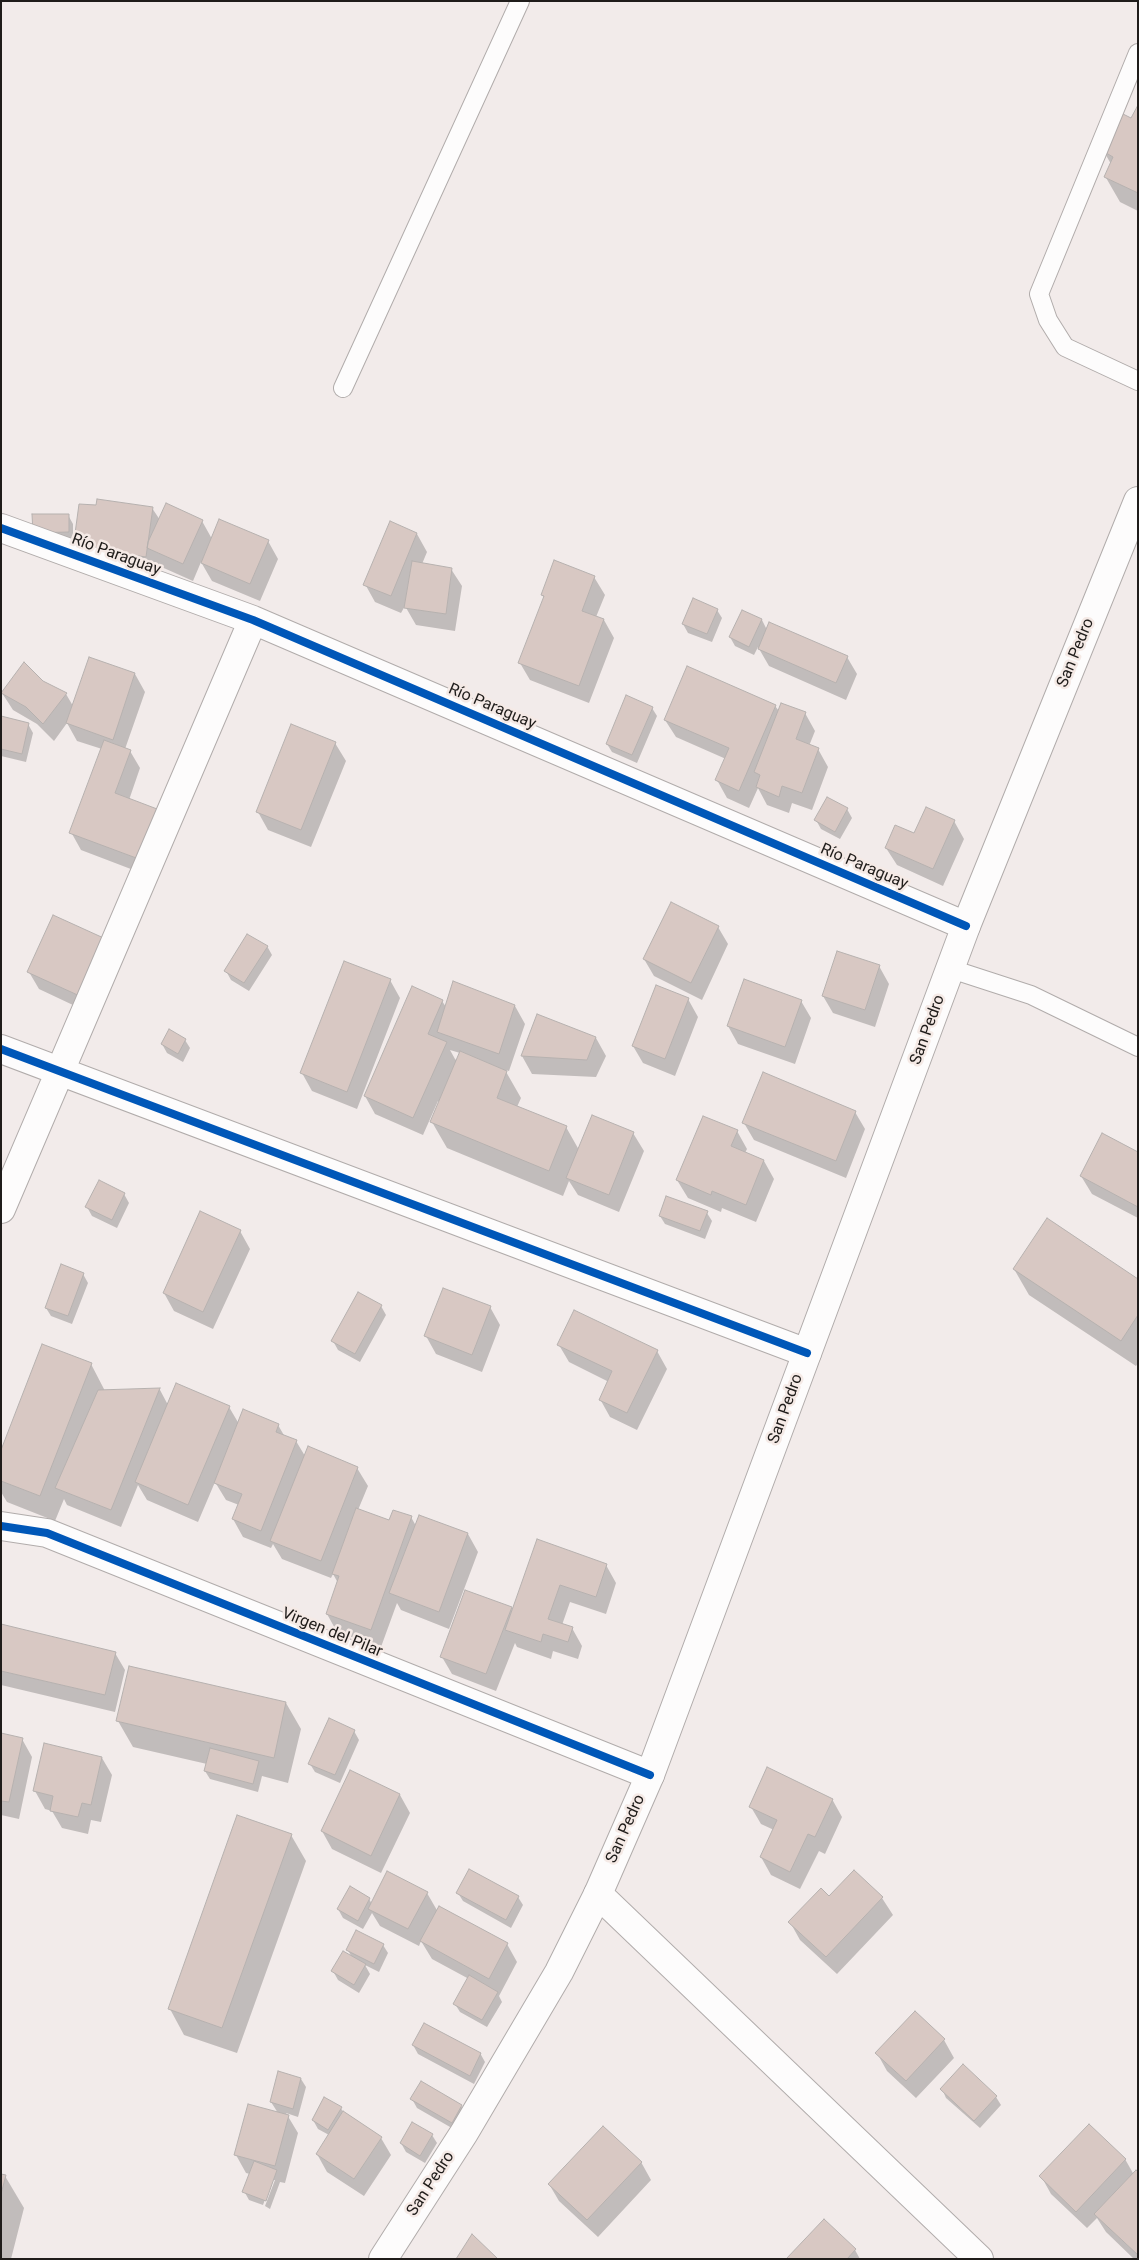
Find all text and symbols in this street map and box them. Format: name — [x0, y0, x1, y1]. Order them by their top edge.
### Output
street label: Río Paraguay — [69, 530, 163, 580]
street label: San Pedro — [1053, 616, 1099, 690]
street label: Río Paraguay — [445, 680, 539, 734]
street label: Río Paraguay — [817, 840, 911, 894]
street label: San Pedro — [907, 992, 949, 1068]
street label: San Pedro — [765, 1371, 807, 1447]
street label: Virgen del Pilar — [279, 1604, 385, 1662]
street label: San Pedro — [602, 1792, 650, 1866]
street label: San Pedro — [403, 2148, 459, 2220]

